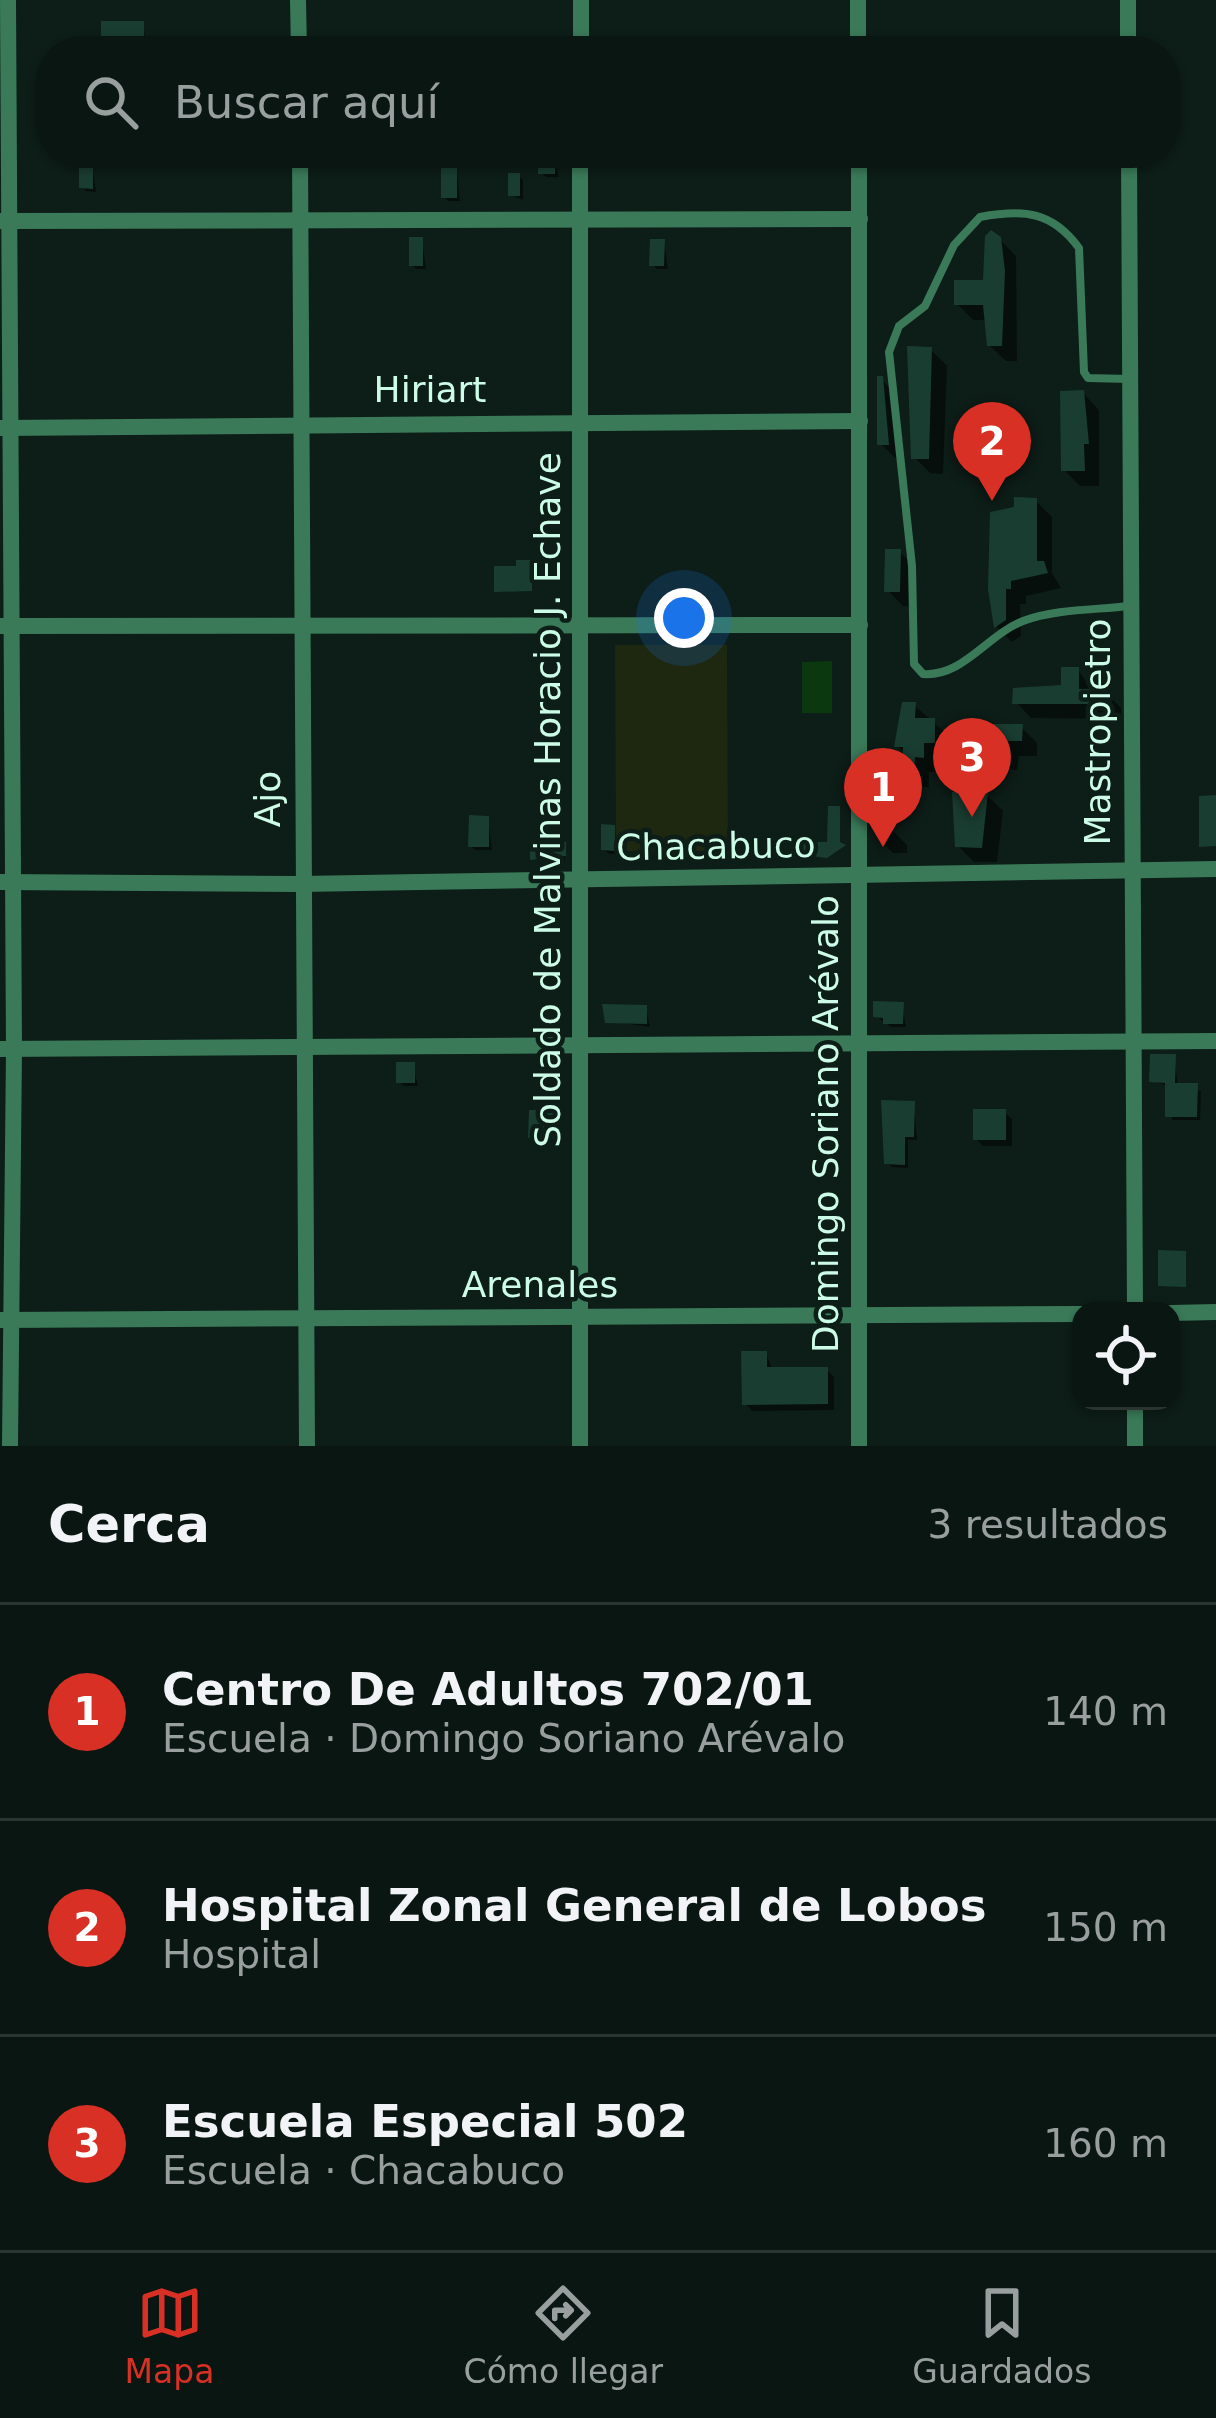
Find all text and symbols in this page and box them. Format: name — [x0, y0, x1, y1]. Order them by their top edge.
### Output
search box — [36, 36, 1180, 168]
icon: search — [78, 69, 144, 135]
text: Buscar aquí — [174, 76, 439, 129]
street label: Hiriart — [374, 369, 486, 410]
pin: 2 — [953, 402, 1031, 501]
street label: Soldado de Malvinas Horacio J. Echave — [527, 452, 568, 1148]
your location — [654, 588, 714, 648]
street label: Mastropietro — [1077, 618, 1118, 846]
pin: 3 — [933, 718, 1011, 817]
pin: 1 — [844, 748, 922, 847]
street label: Ajo — [247, 771, 288, 827]
street label: Chacabuco — [616, 824, 816, 868]
street label: Domingo Soriano Arévalo — [805, 895, 846, 1353]
street label: Arenales — [462, 1264, 618, 1305]
map controls — [1072, 1302, 1180, 1410]
button: locate — [1072, 1302, 1180, 1410]
text: Cerca — [48, 1495, 210, 1554]
text: 3 resultados — [928, 1502, 1168, 1547]
text: Centro De Adultos 702/01 — [162, 1663, 814, 1716]
text: 1 — [73, 1689, 101, 1734]
text: 140 m — [1043, 1689, 1168, 1734]
text: Escuela · Domingo Soriano Arévalo — [162, 1716, 845, 1761]
text: Hospital Zonal General de Lobos — [162, 1879, 987, 1932]
text: 2 — [73, 1905, 101, 1950]
text: 150 m — [1043, 1905, 1168, 1950]
text: Hospital — [162, 1932, 321, 1977]
text: Escuela Especial 502 — [162, 2095, 688, 2148]
text: 3 — [73, 2121, 101, 2166]
text: 160 m — [1043, 2121, 1168, 2166]
text: Escuela · Chacabuco — [162, 2148, 565, 2193]
tab: Mapa — [125, 2280, 214, 2391]
tab: Cómo llegar — [464, 2280, 663, 2391]
tab: Guardados — [912, 2280, 1091, 2391]

